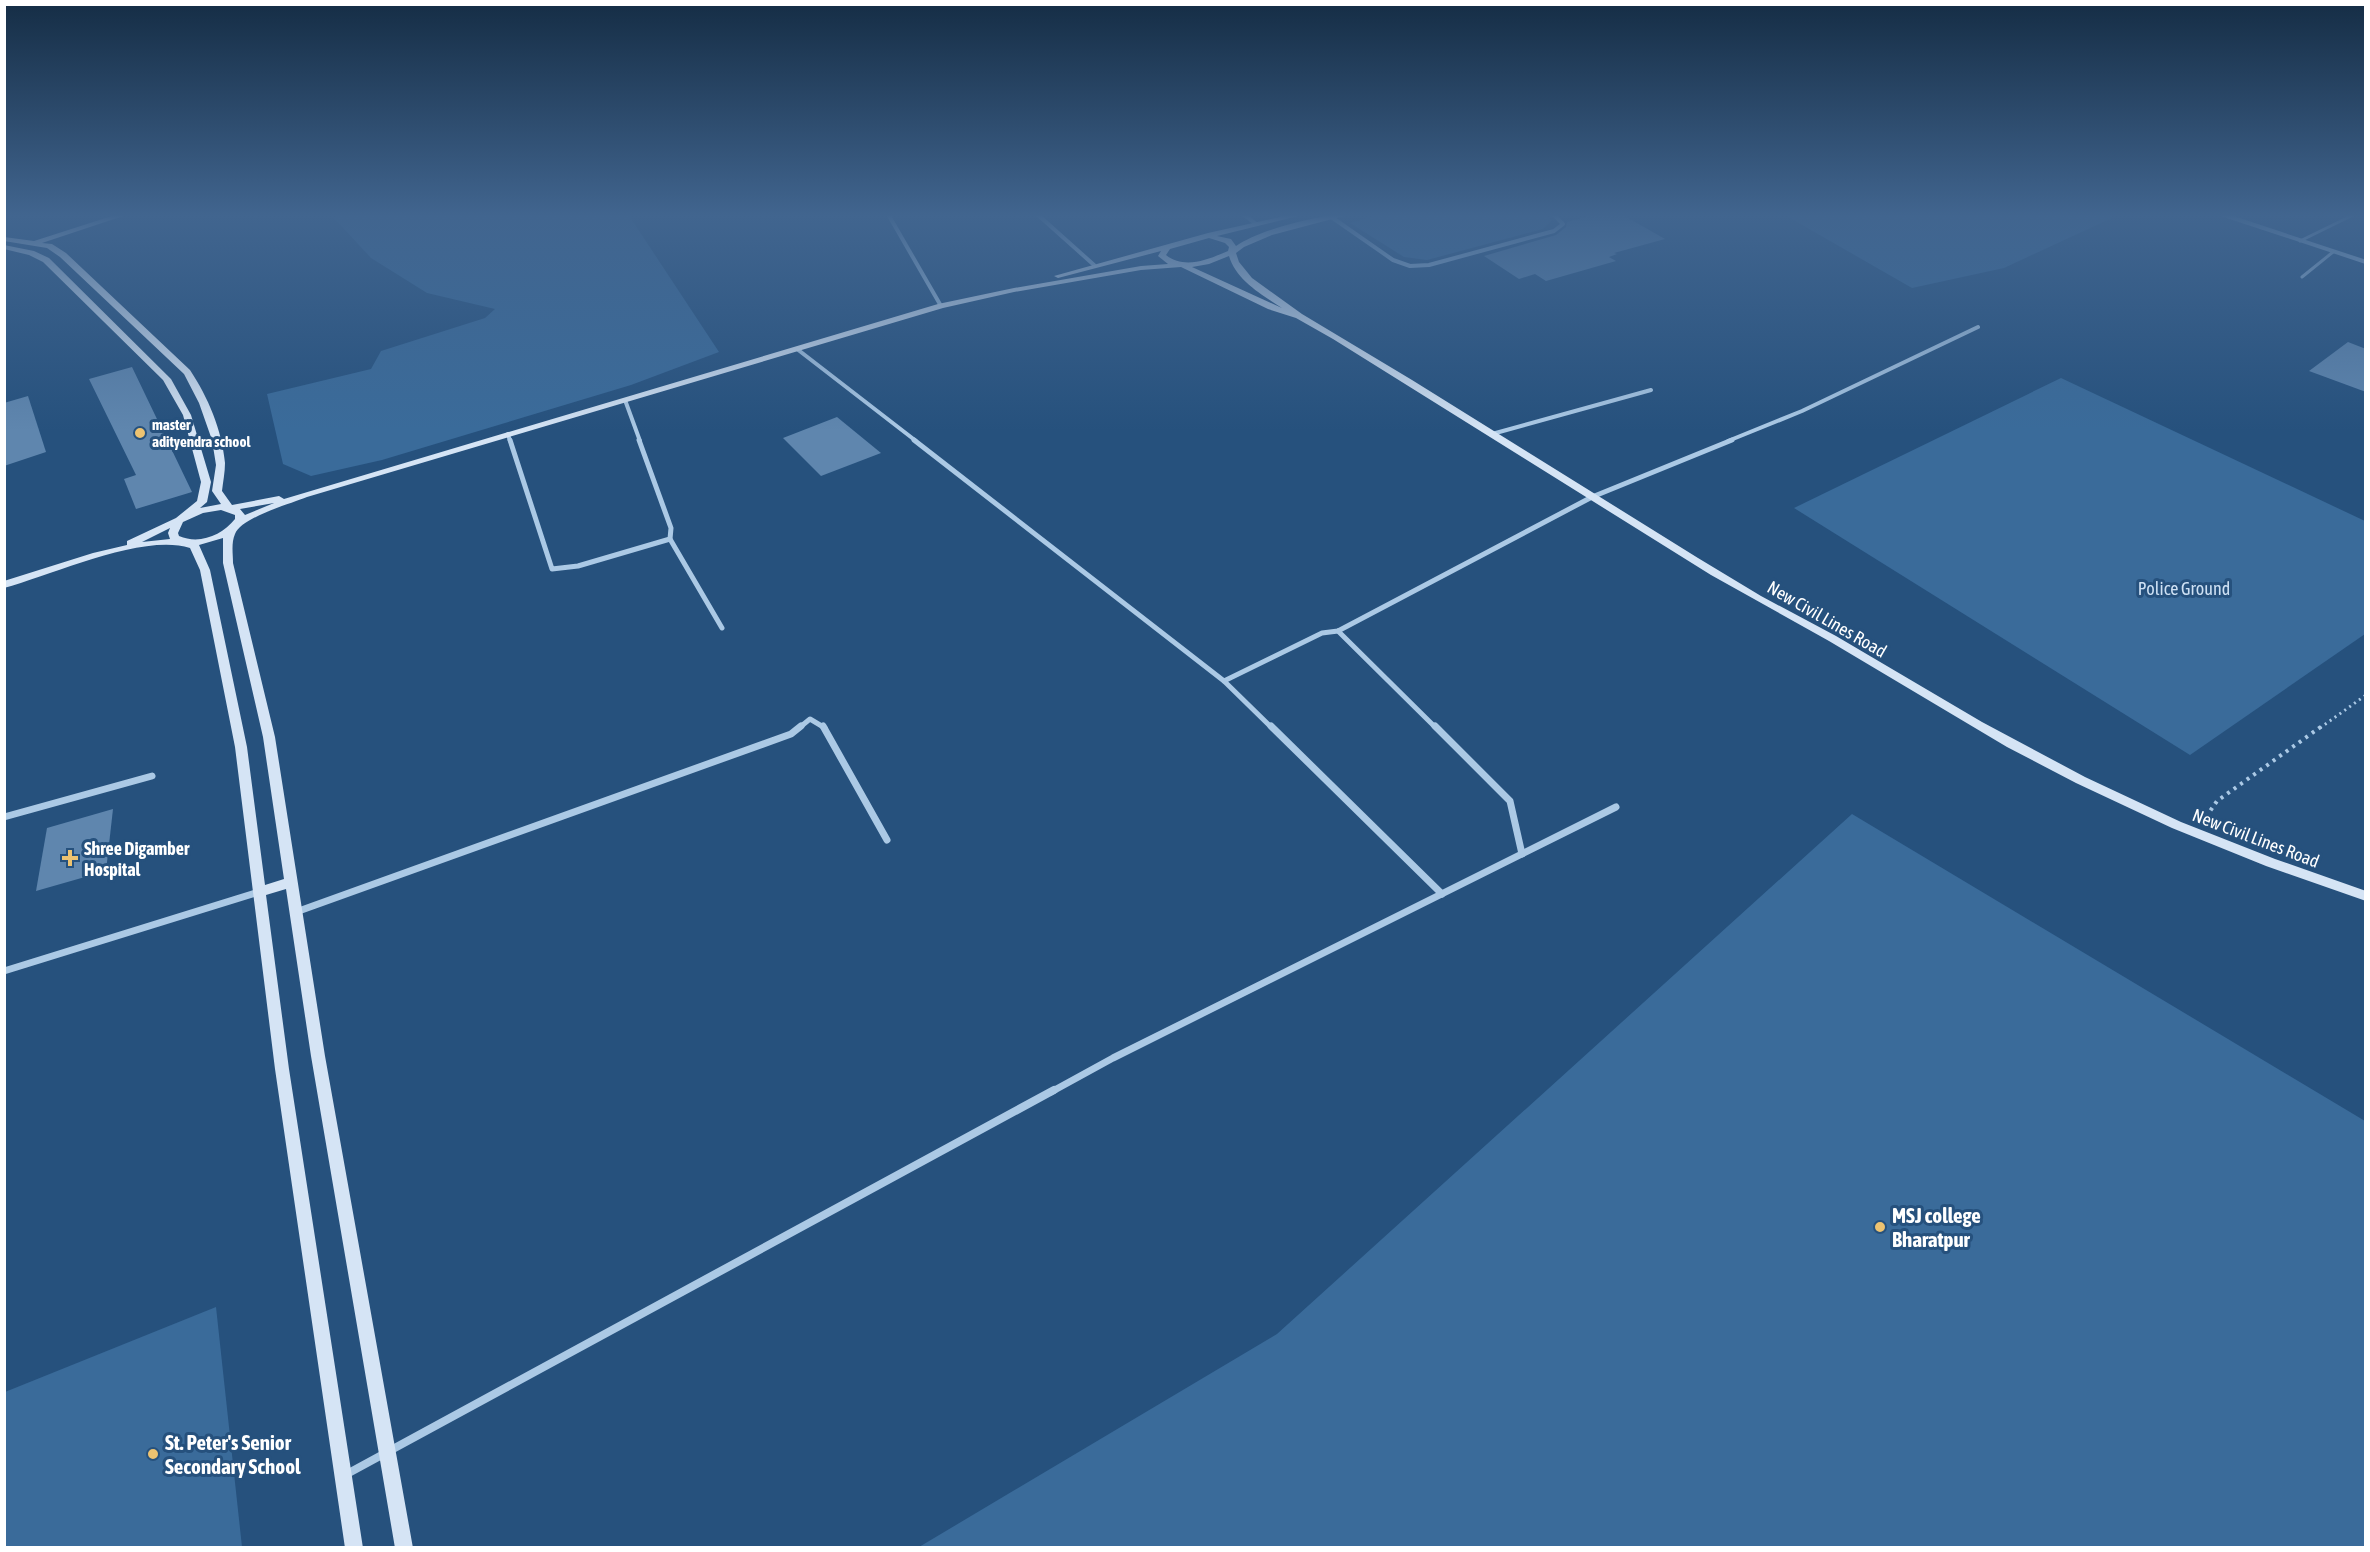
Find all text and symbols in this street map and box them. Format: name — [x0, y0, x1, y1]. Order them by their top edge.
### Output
place label: master adityendra school — [152, 416, 251, 450]
marker: master adityendra school — [133, 426, 147, 440]
street label: New Civil Lines Road — [1764, 576, 1890, 662]
park label: Police Ground — [2138, 578, 2230, 599]
street label: New Civil Lines Road — [2190, 804, 2322, 872]
place label: Shree Digamber Hospital — [84, 838, 190, 880]
marker: Shree Digamber Hospital — [61, 849, 79, 867]
place label: MSJ college Bharatpur — [1892, 1203, 1981, 1251]
marker: MSJ college Bharatpur — [1873, 1220, 1887, 1234]
place label: St. Peter's Senior Secondary School — [165, 1430, 301, 1478]
marker: St. Peter's Senior Secondary School — [146, 1447, 160, 1461]

